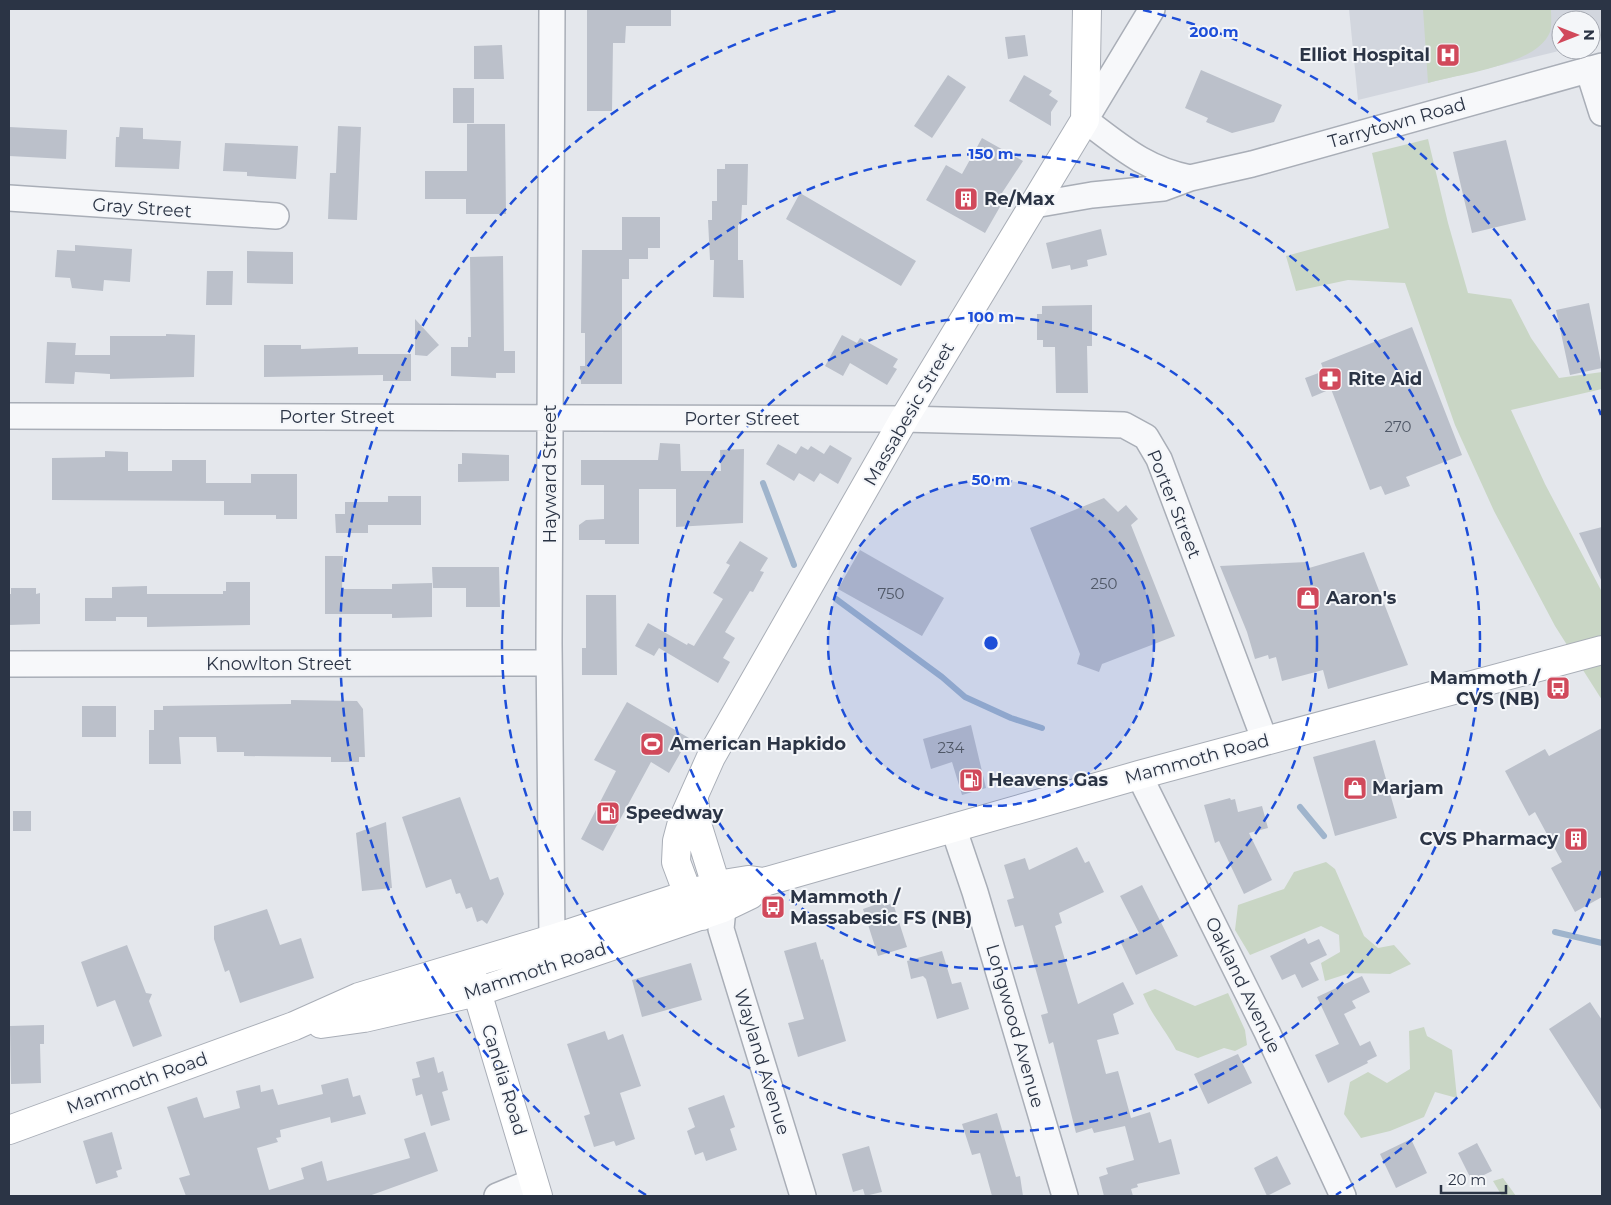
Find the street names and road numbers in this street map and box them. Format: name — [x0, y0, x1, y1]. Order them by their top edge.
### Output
street label: Tarrytown Road — [1326, 93, 1468, 153]
street label: Gray Street — [92, 194, 192, 222]
street label: Massabesic Street — [859, 338, 959, 490]
street label: Hayward Street — [539, 405, 561, 544]
street label: Porter Street — [279, 406, 395, 428]
street label: Porter Street — [684, 408, 800, 430]
street label: Porter Street — [1142, 446, 1206, 562]
street label: Knowlton Street — [206, 653, 352, 675]
street label: Mammoth Road — [1122, 729, 1272, 789]
street label: Oakland Avenue — [1200, 913, 1286, 1057]
street label: Mammoth Road — [461, 938, 609, 1004]
street label: Longwood Avenue — [981, 942, 1049, 1110]
street label: Wayland Avenue — [729, 986, 795, 1138]
street label: Candia Road — [477, 1022, 531, 1138]
street label: Mammoth Road — [63, 1047, 211, 1119]

